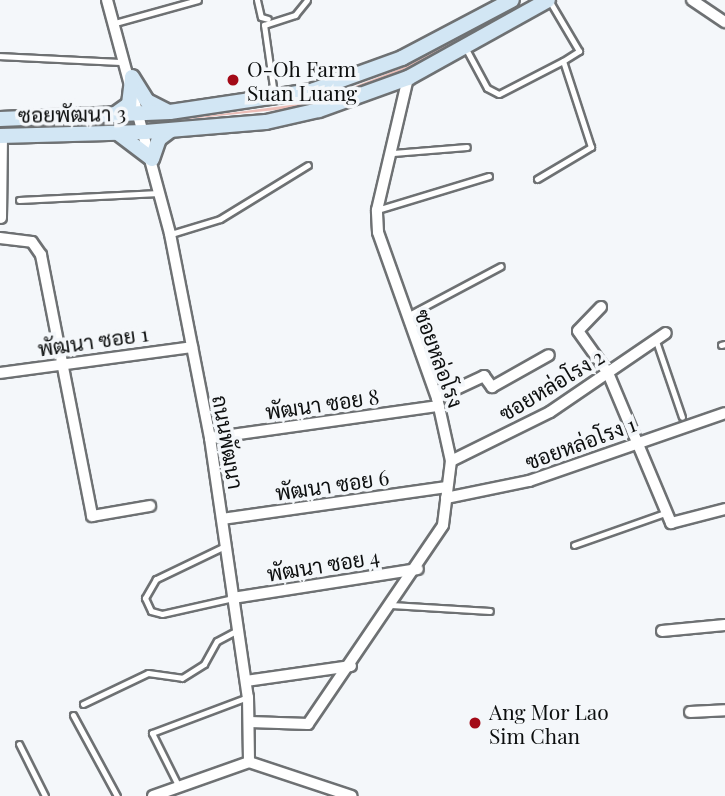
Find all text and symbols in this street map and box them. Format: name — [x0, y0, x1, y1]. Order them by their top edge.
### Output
place label: O-Oh Farm Suan Luang — [247, 55, 357, 105]
marker: O-Oh Farm Suan Luang — [225, 72, 241, 88]
street label: ซอยพัฒนา 3 — [18, 99, 126, 127]
street label: ซอยหล่อโรง — [411, 305, 469, 411]
street label: พัฒนา ซอย 1 — [36, 320, 150, 360]
street label: ซอยหล่อโรง 2 — [494, 343, 608, 425]
street label: พัฒนา ซอย 8 — [263, 383, 381, 423]
street label: ถนนพัฒนา — [208, 393, 250, 491]
street label: ซอยหล่อโรง 1 — [521, 410, 639, 474]
street label: พัฒนา ซอย 6 — [273, 464, 391, 504]
street label: พัฒนา ซอย 4 — [265, 543, 381, 585]
place label: Ang Mor Lao Sim Chan — [489, 698, 609, 748]
marker: Ang Mor Lao Sim Chan — [467, 715, 483, 731]

